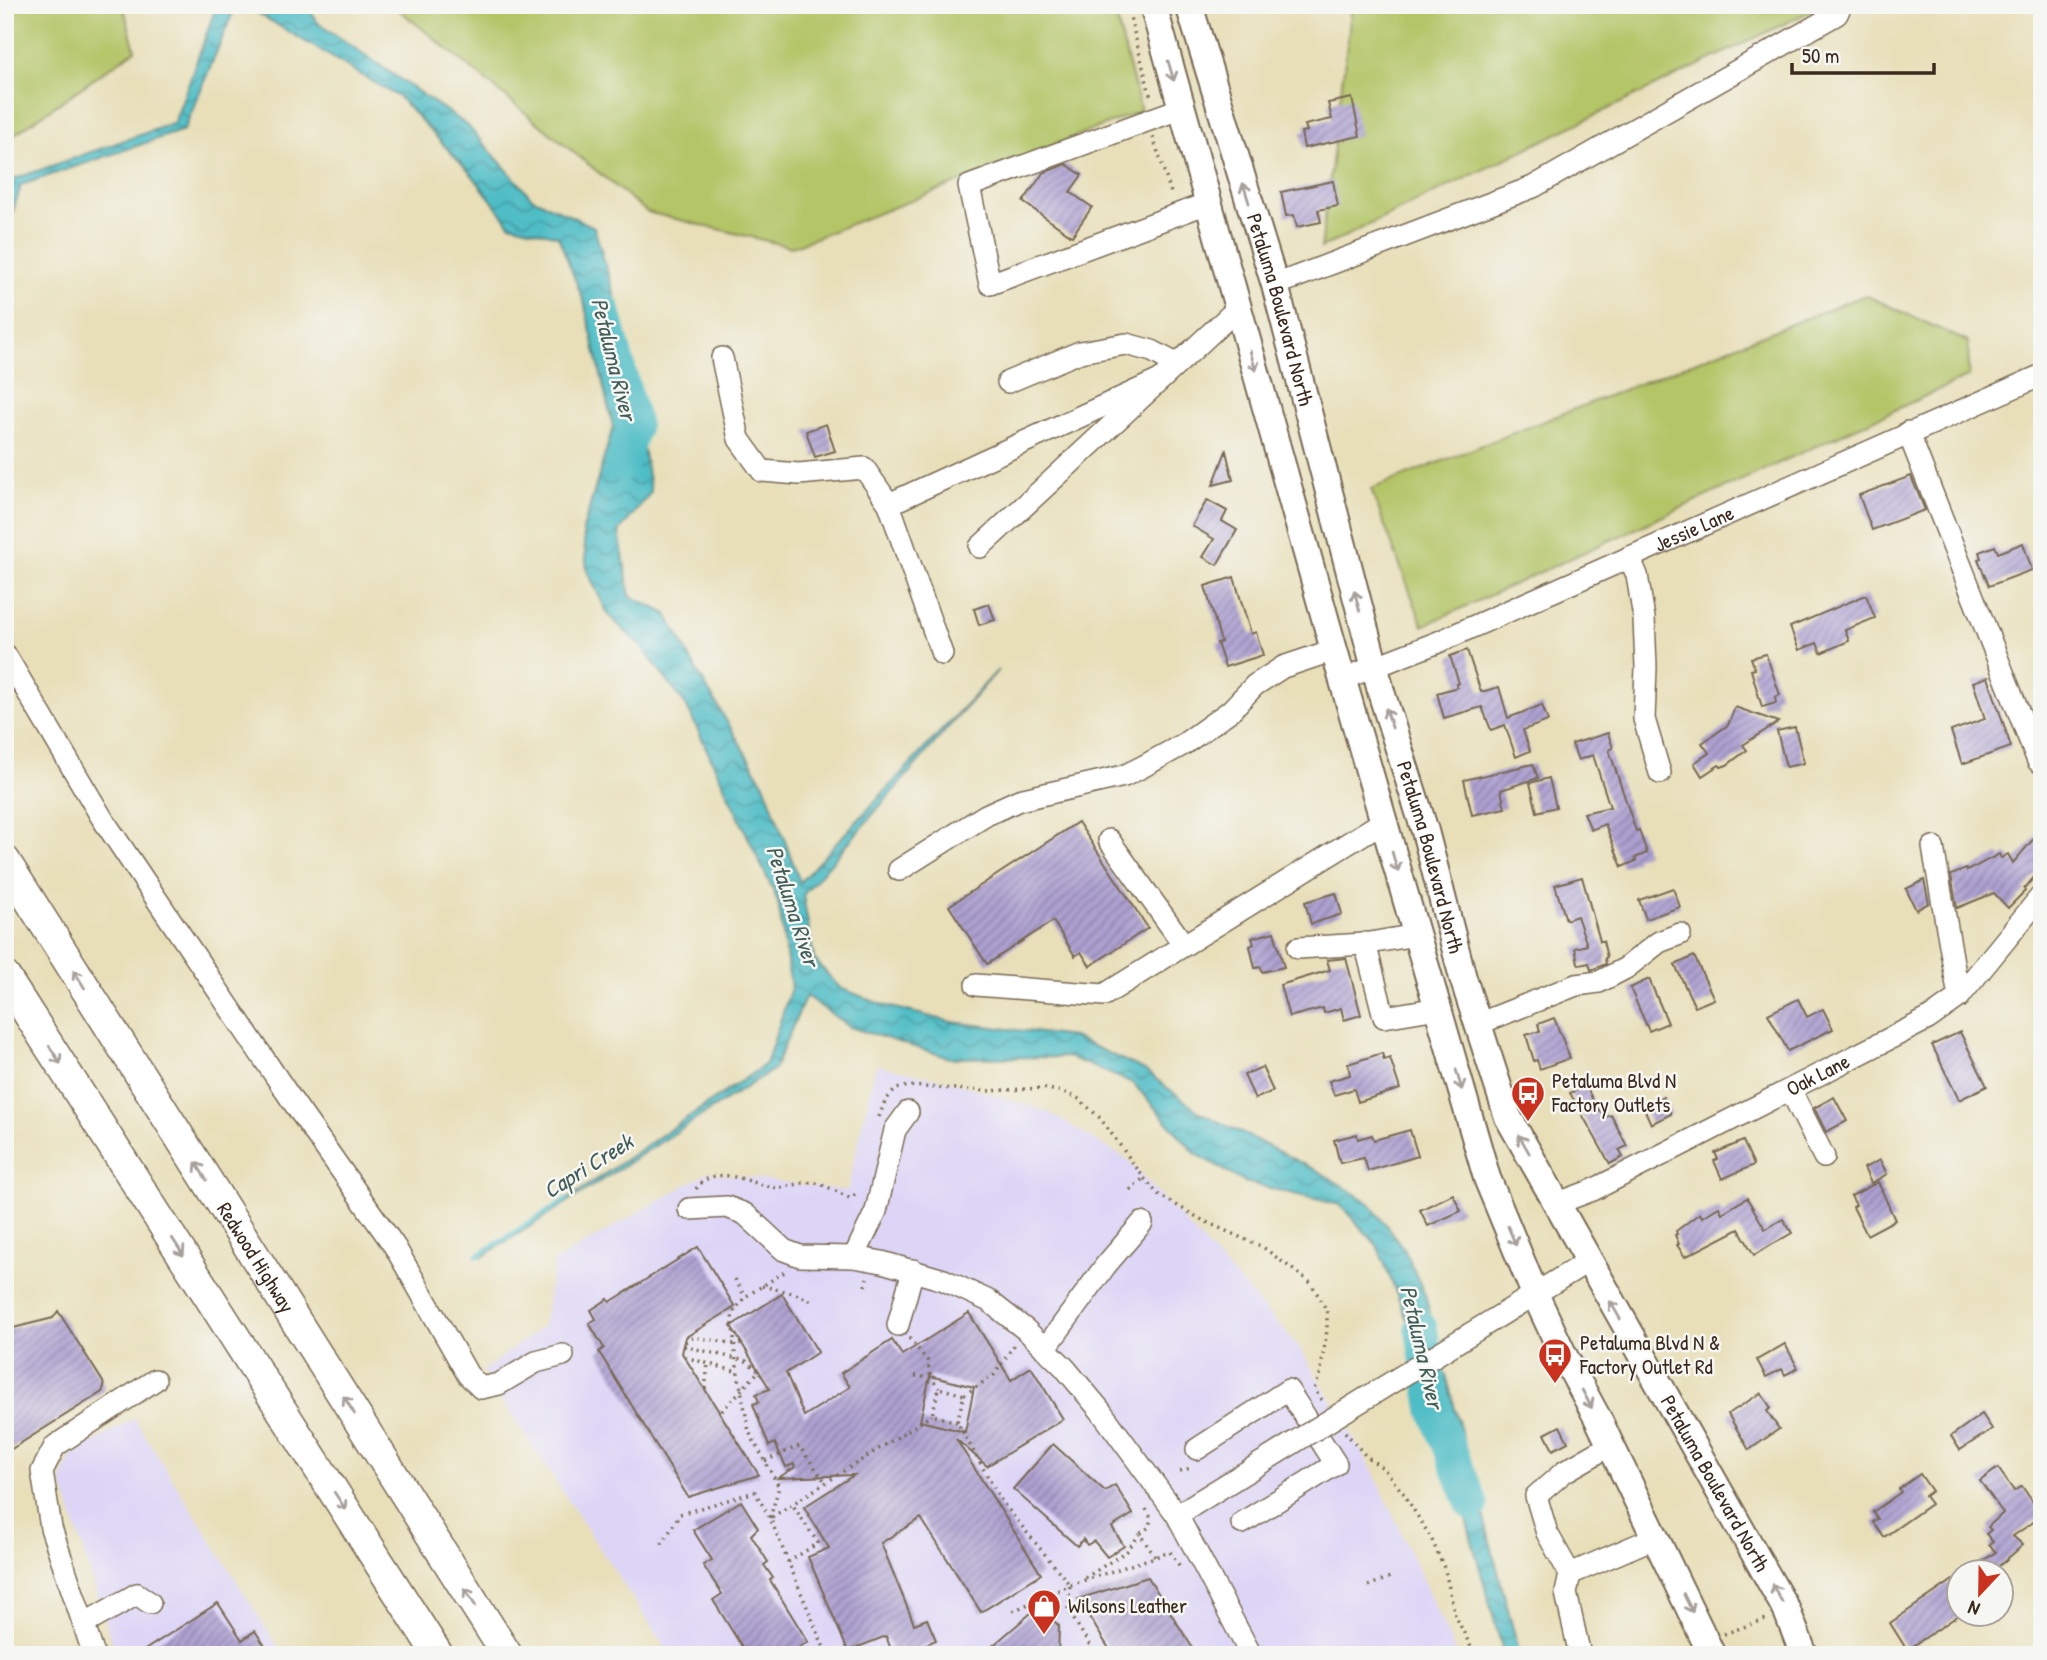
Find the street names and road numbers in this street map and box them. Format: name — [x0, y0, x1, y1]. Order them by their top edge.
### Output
street label: Petaluma Boulevard North — [1240, 210, 1321, 409]
street label: Jessie Lane — [1650, 498, 1738, 559]
street label: Petaluma Boulevard North — [1390, 757, 1471, 957]
street label: Oak Lane — [1781, 1046, 1854, 1103]
street label: Redwood Highway — [210, 1196, 302, 1318]
street label: Petaluma Boulevard North — [1654, 1390, 1777, 1577]

